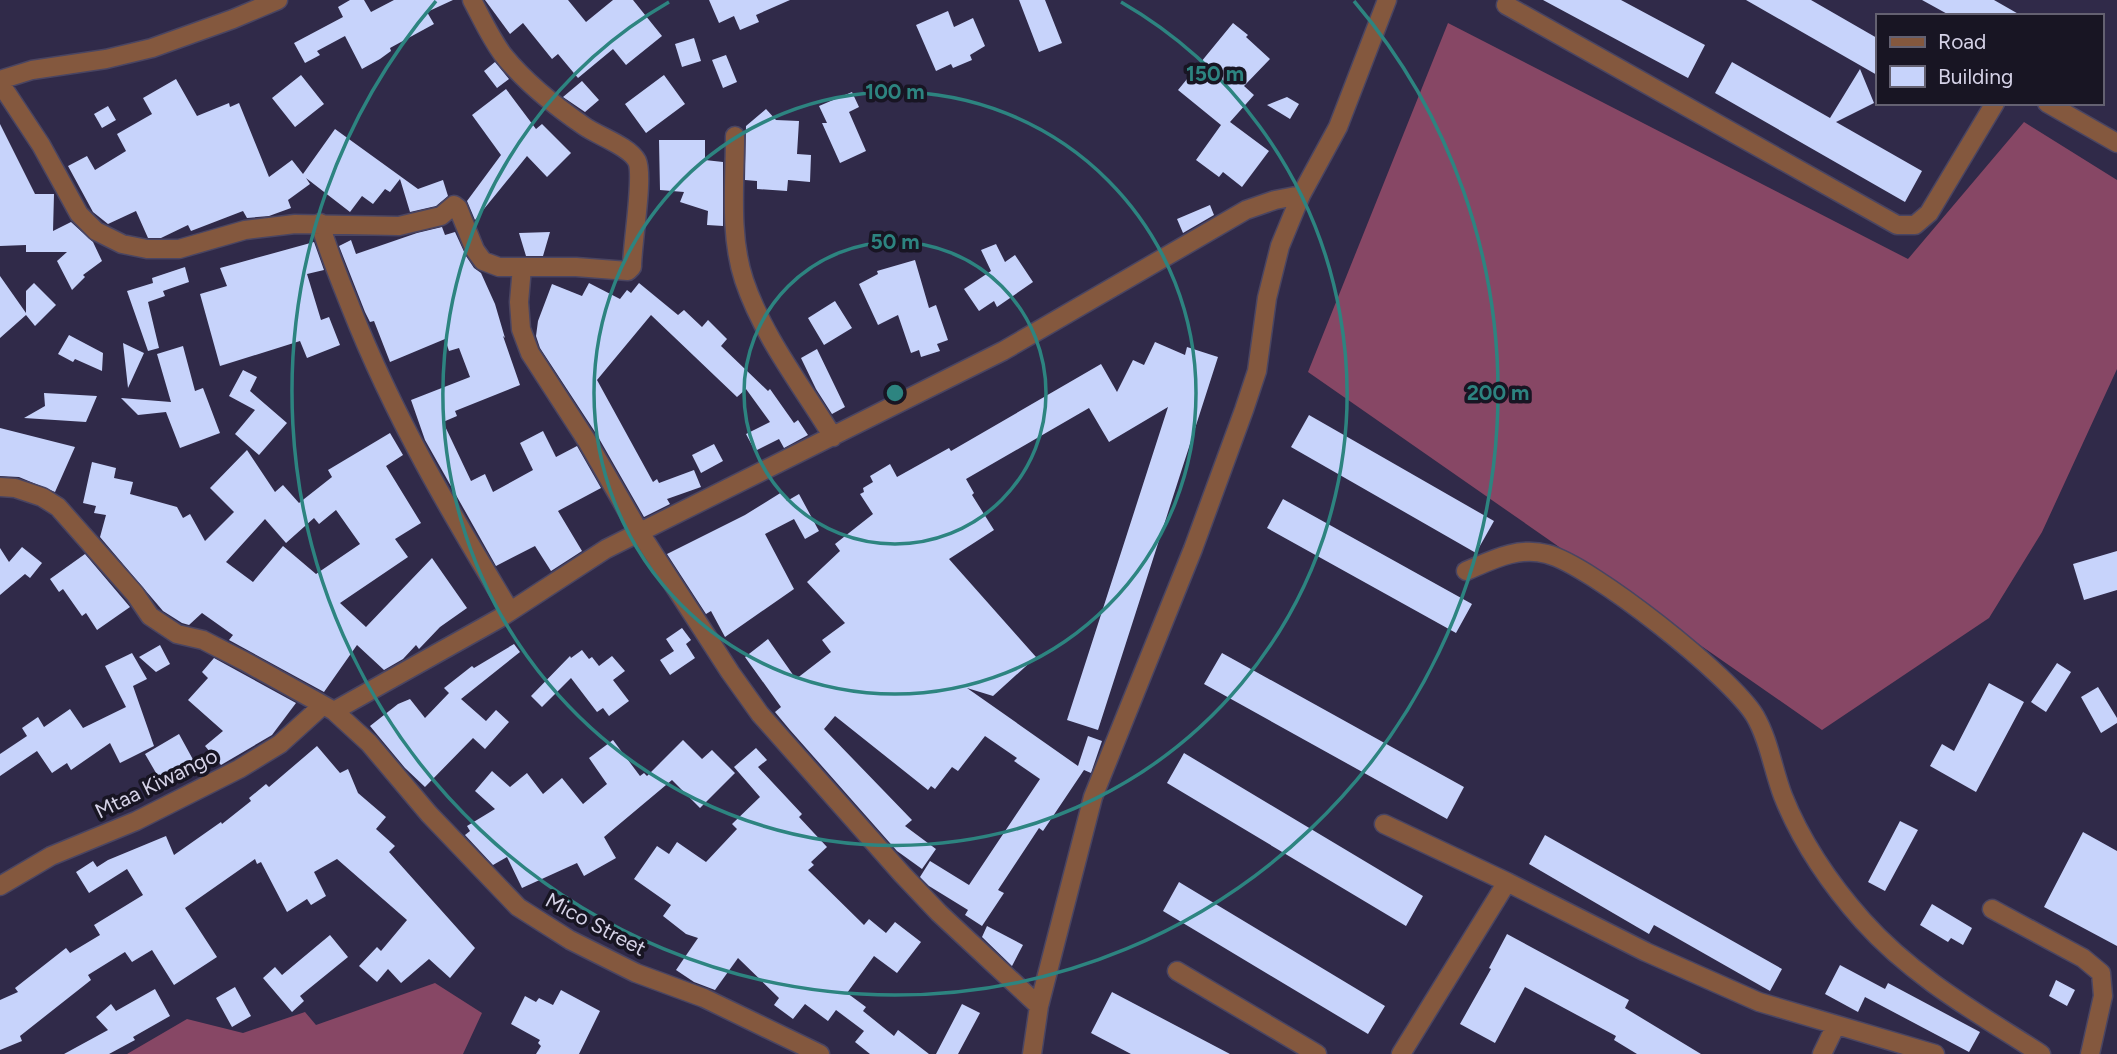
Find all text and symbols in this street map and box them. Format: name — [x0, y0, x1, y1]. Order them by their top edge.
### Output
legend — [1876, 14, 2103, 105]
text: Road — [1938, 29, 1986, 54]
text: 150 m — [1186, 61, 1244, 86]
text: Building — [1938, 64, 2013, 89]
text: 100 m — [865, 79, 925, 104]
text: 50 m — [870, 229, 920, 254]
text: 200 m — [1467, 380, 1529, 405]
centre of rings — [883, 381, 907, 405]
street label: Mtaa Kiwango — [91, 743, 221, 823]
street label: Mico Street — [541, 887, 651, 961]

